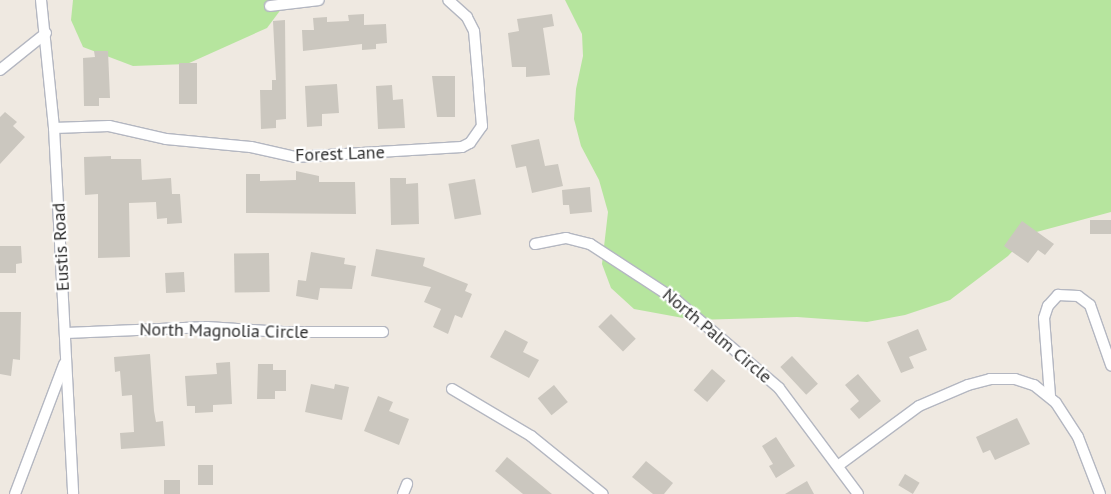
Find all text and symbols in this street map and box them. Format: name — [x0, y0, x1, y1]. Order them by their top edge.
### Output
street label: Forest Lane — [295, 142, 385, 166]
street label: Eustis Road — [48, 202, 74, 292]
street label: North Palm Circle — [658, 284, 776, 388]
street label: North Magnolia Circle — [139, 319, 309, 343]

